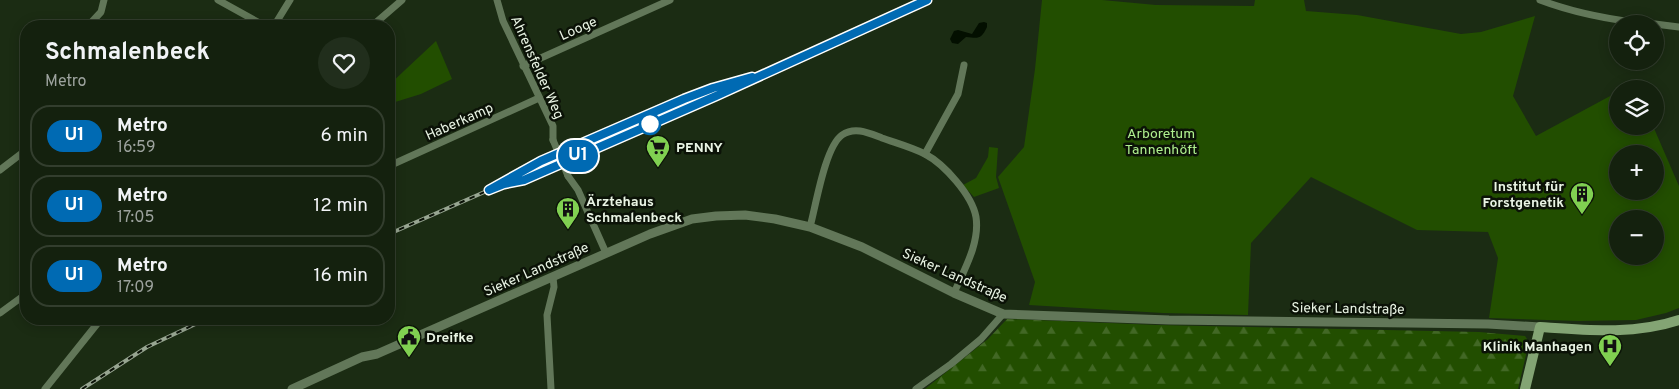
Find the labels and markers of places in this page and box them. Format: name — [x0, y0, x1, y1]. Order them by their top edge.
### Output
unlabelled marker — [639, 113, 661, 135]
supermarket icon: PENNY — [645, 134, 671, 168]
place label: PENNY — [676, 140, 723, 157]
place label: Institut für Forstgenetik — [1483, 179, 1564, 212]
building icon: Institut für Forstgenetik — [1569, 181, 1595, 215]
place label: Ärztehaus Schmalenbeck — [586, 194, 682, 227]
building icon: Ärztehaus Schmalenbeck — [555, 196, 581, 230]
public building icon: Dreifke — [396, 324, 422, 358]
place label: Dreifke — [426, 330, 474, 347]
hospital icon: Klinik Manhagen — [1597, 333, 1623, 367]
place label: Klinik Manhagen — [1483, 339, 1592, 356]

